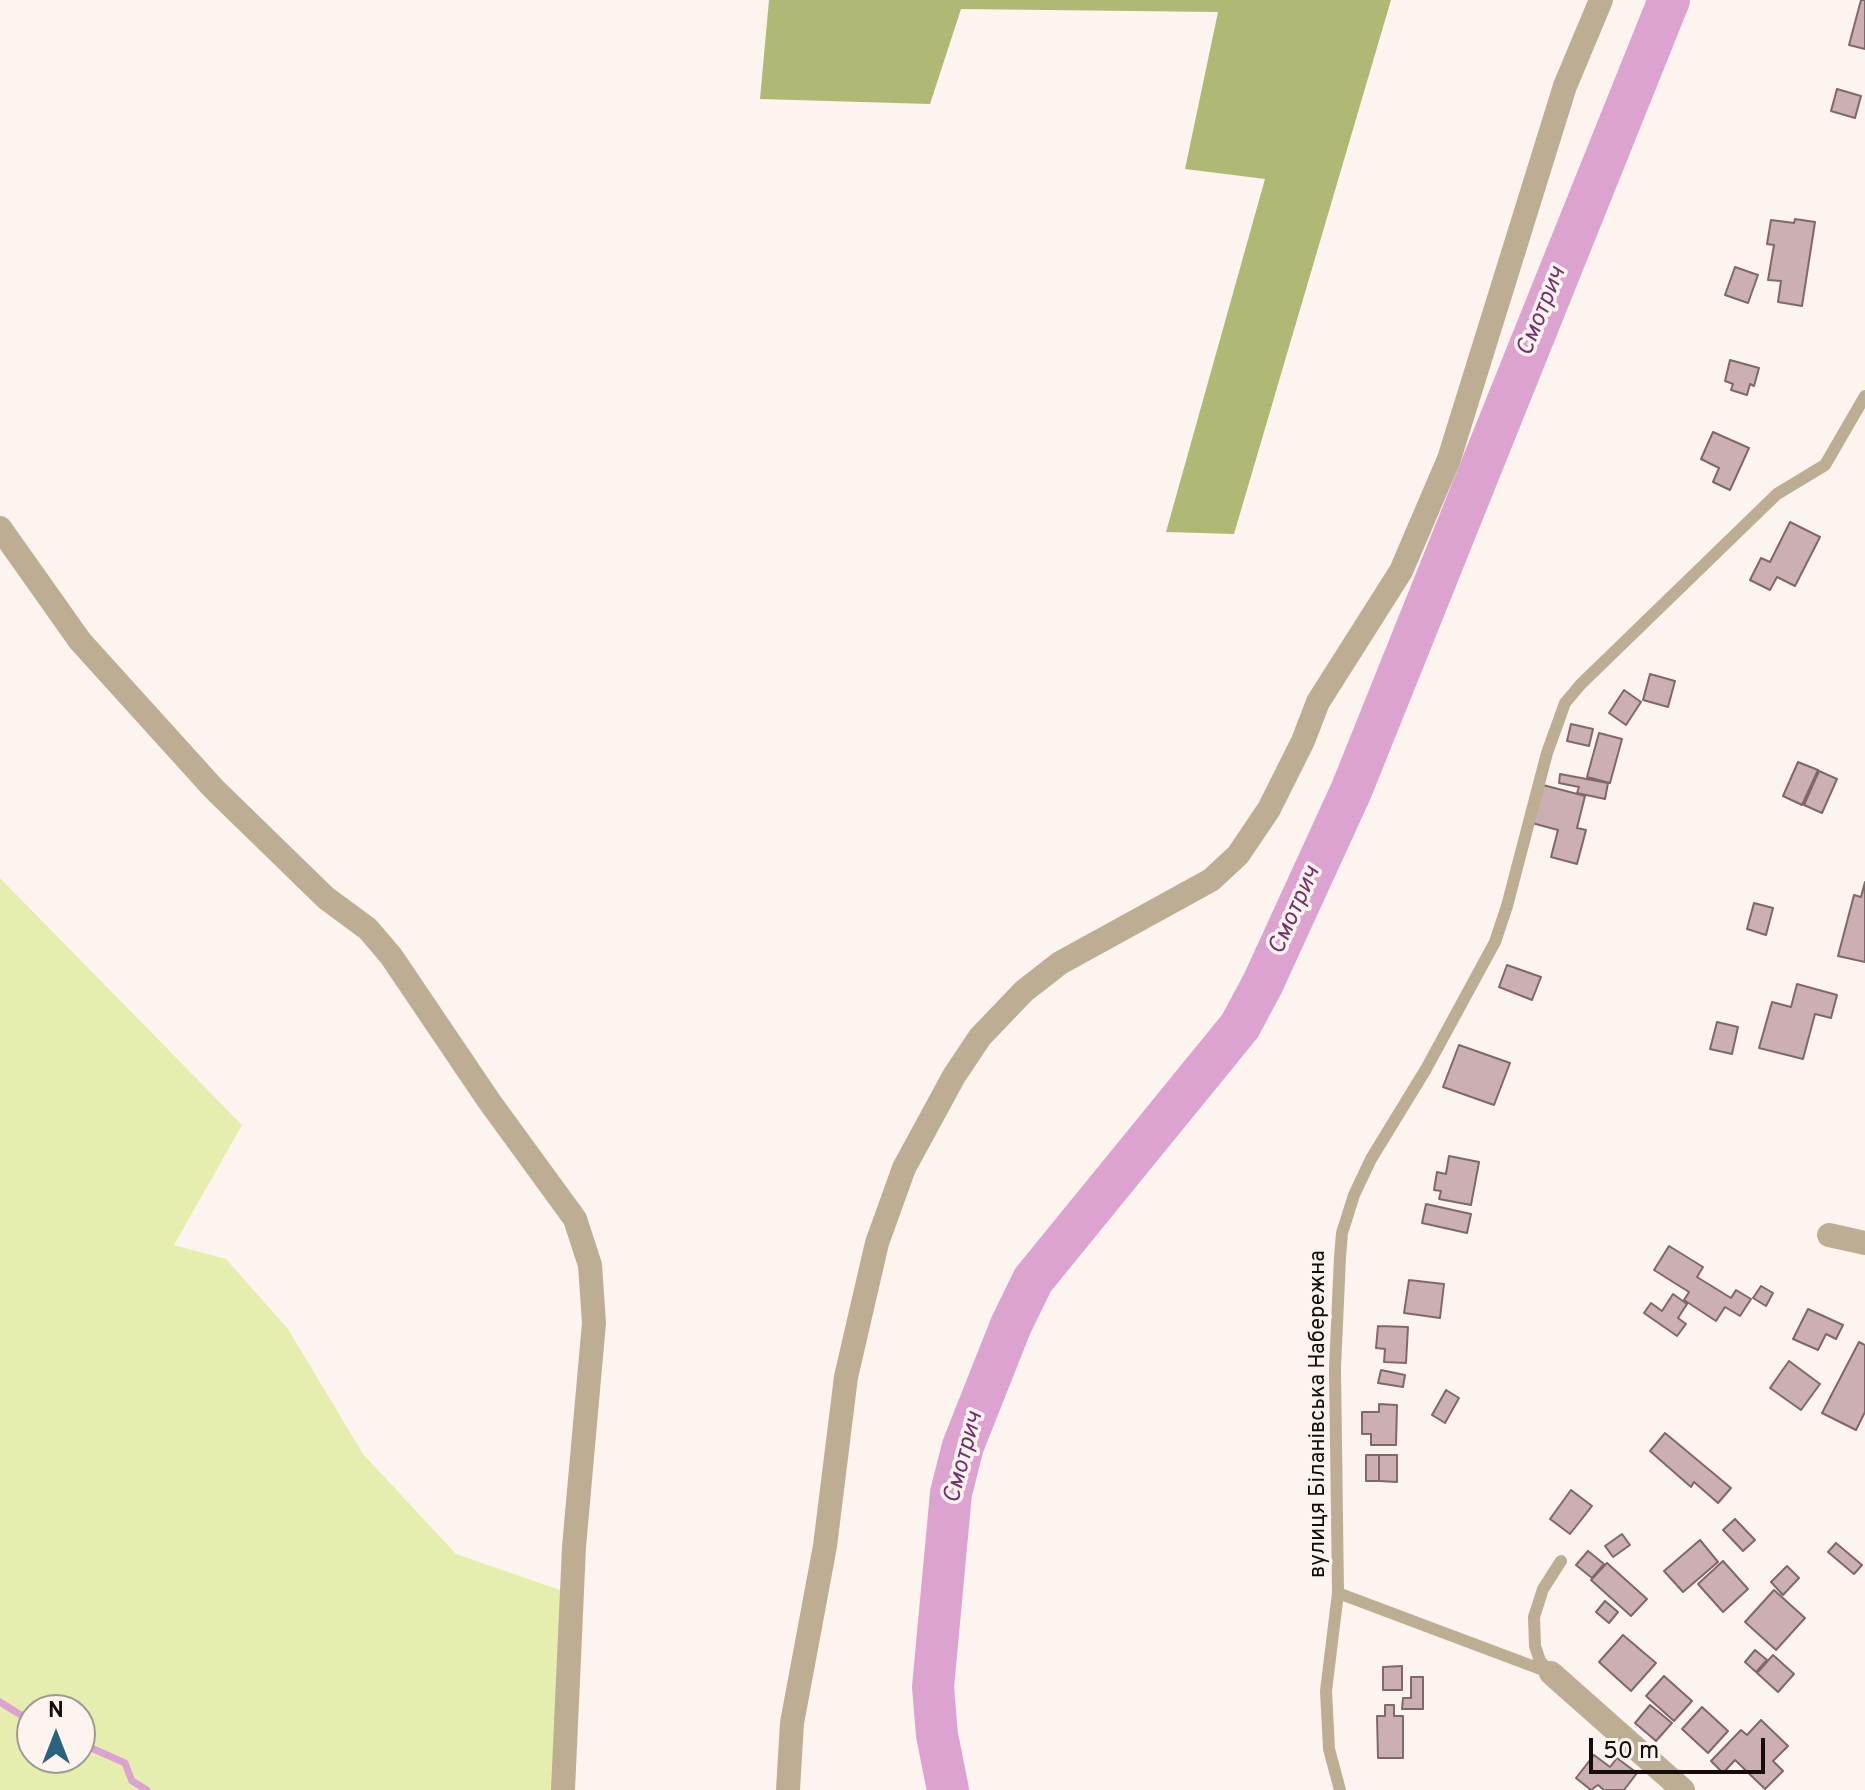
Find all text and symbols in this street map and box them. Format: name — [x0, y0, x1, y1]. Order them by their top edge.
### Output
water label: Смотрич — [1512, 263, 1574, 361]
water label: Смотрич — [1264, 862, 1328, 960]
street label: вулиця Біланівська Набережна — [1307, 1250, 1333, 1578]
water label: Смотрич — [939, 1409, 991, 1507]
north arrow — [16, 1694, 96, 1774]
text: N — [48, 1698, 64, 1725]
scale bar — [1593, 1722, 1769, 1772]
text: 50 m — [1603, 1737, 1659, 1767]

